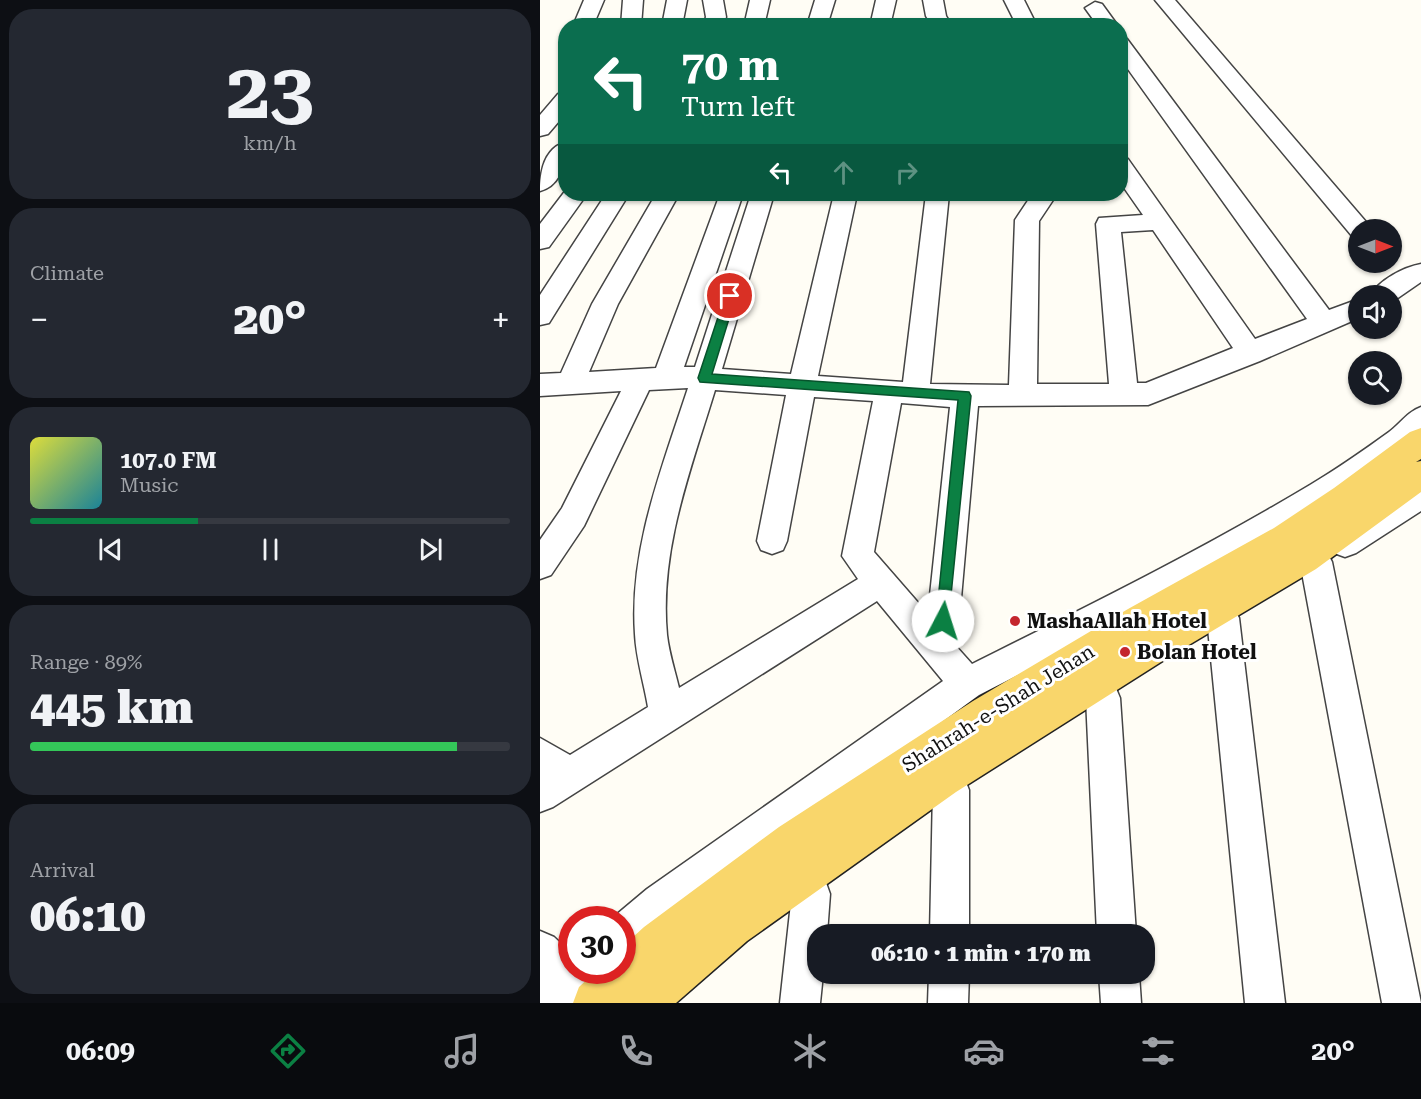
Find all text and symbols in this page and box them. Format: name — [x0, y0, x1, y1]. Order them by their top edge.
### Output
text: 70 m — [681, 41, 779, 90]
icon: left — [582, 42, 660, 120]
text: 23 — [226, 46, 314, 137]
text: Turn left — [681, 91, 795, 123]
text: km/h — [243, 131, 297, 155]
icon: left — [764, 156, 797, 189]
icon: ahead — [827, 156, 860, 189]
icon: right — [890, 156, 923, 189]
north arrow — [1348, 219, 1402, 273]
map controls — [1348, 219, 1402, 405]
text: Climate — [30, 261, 104, 285]
pin — [704, 270, 755, 321]
icon: arrive — [713, 279, 746, 312]
button: sound — [1348, 285, 1402, 339]
text: 20° — [234, 292, 307, 345]
text: − — [30, 300, 48, 339]
text: + — [492, 300, 510, 339]
button: search — [1348, 351, 1402, 405]
text: 107.0 FM — [120, 448, 217, 473]
text: Music — [120, 473, 179, 497]
icon: previous — [94, 533, 127, 566]
icon: pause — [254, 533, 287, 566]
icon: next — [414, 533, 447, 566]
position arrow — [911, 589, 975, 653]
place label: MashaAllah Hotel — [1027, 609, 1207, 633]
marker: MashaAllah Hotel — [1008, 614, 1022, 628]
street label: Shahrah-e-Shah Jehan — [897, 639, 1099, 777]
place label: Bolan Hotel — [1137, 640, 1257, 664]
marker: Bolan Hotel — [1118, 645, 1132, 659]
text: Range · 89% — [30, 650, 142, 674]
text: 445 km — [30, 681, 193, 734]
text: Arrival — [30, 858, 95, 882]
text: 06:10 — [30, 889, 146, 942]
speed limit sign: 30 — [558, 906, 636, 984]
text: 06:10 · 1 min · 170 m — [871, 941, 1091, 966]
icon: directions — [267, 1030, 309, 1072]
icon: music — [441, 1030, 483, 1072]
icon: phone — [615, 1030, 657, 1072]
icon: climate — [789, 1030, 831, 1072]
icon: car — [963, 1030, 1005, 1072]
icon: filters — [1137, 1030, 1179, 1072]
text: 06:09 — [66, 1035, 135, 1067]
text: 20° — [1311, 1035, 1355, 1067]

